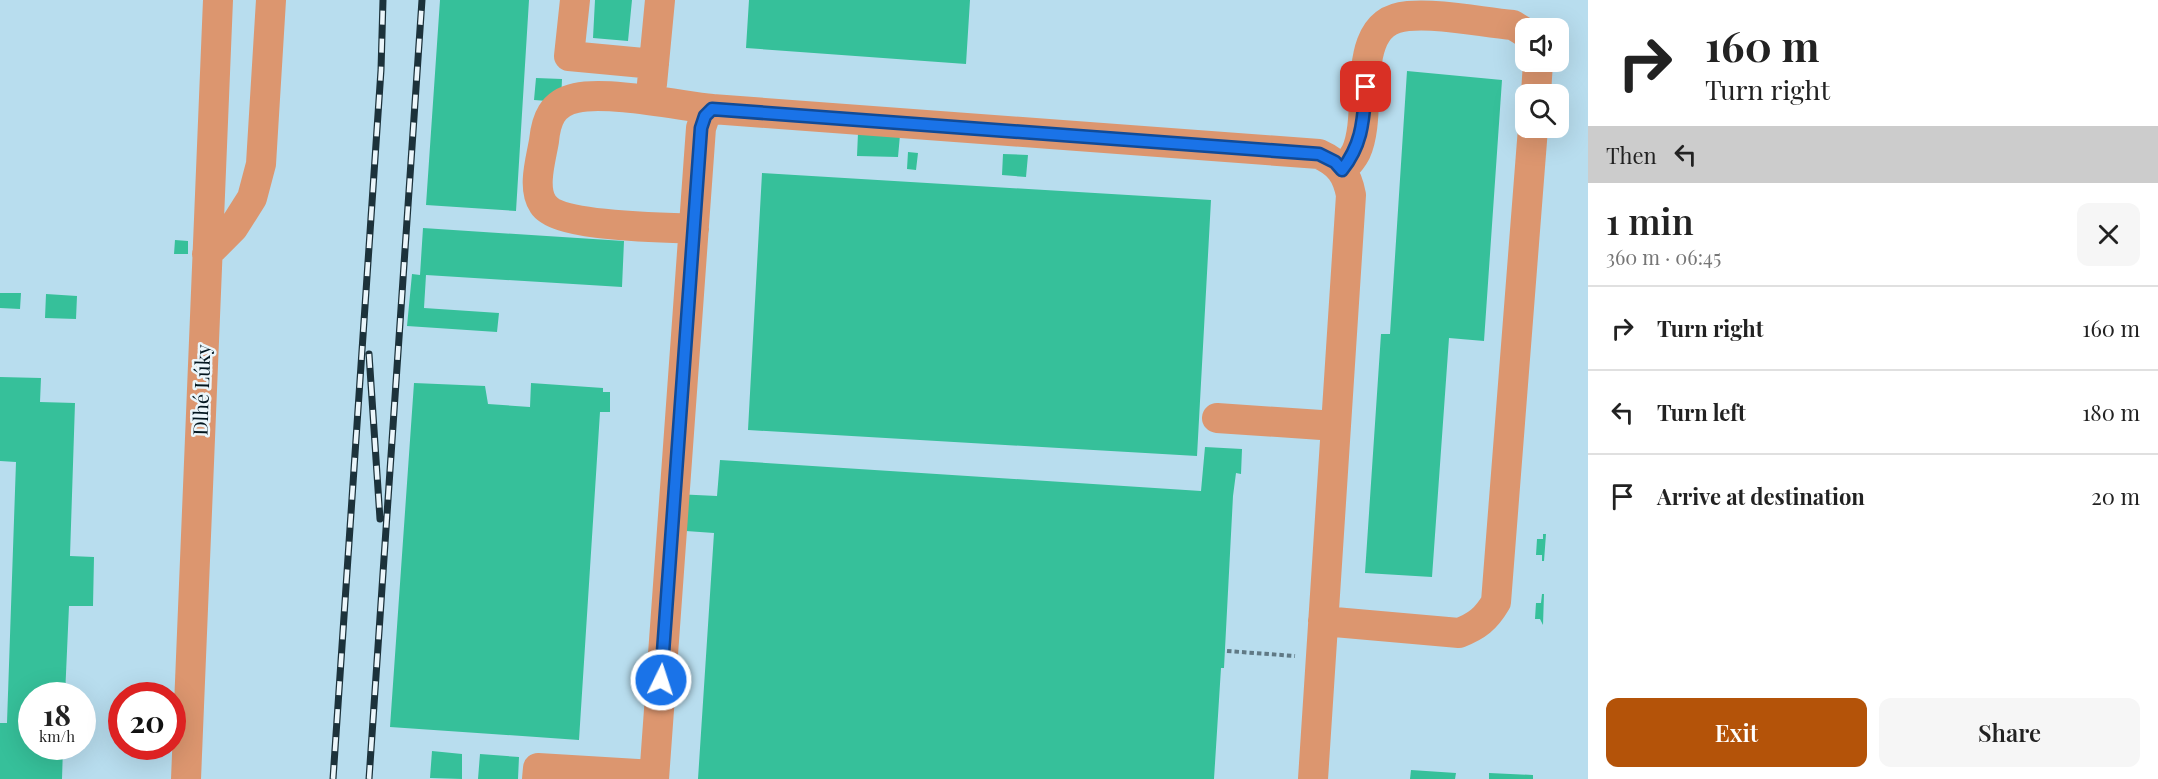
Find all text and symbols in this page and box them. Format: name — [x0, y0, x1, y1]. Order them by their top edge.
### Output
text: 160 m — [1705, 17, 1820, 73]
map controls — [1515, 18, 1569, 138]
button: sound — [1515, 18, 1569, 72]
icon: right — [1606, 24, 1684, 102]
pin — [1340, 61, 1391, 112]
icon: arrive — [1349, 70, 1382, 103]
text: Turn right — [1705, 71, 1830, 107]
button: search — [1515, 84, 1569, 138]
icon: left — [1669, 138, 1702, 171]
text: Then — [1606, 140, 1657, 170]
text: 1 min — [1606, 196, 1694, 244]
button: close — [2077, 203, 2140, 266]
text: 360 m · 06:45 — [1606, 243, 1721, 270]
icon: right — [1606, 312, 1639, 345]
text: Turn right — [1657, 313, 1763, 343]
text: 160 m — [2082, 313, 2140, 343]
street label: Dlhé Lúky — [185, 344, 216, 436]
icon: left — [1606, 396, 1639, 429]
text: Turn left — [1657, 397, 1746, 427]
text: 180 m — [2082, 397, 2140, 427]
icon: arrive — [1606, 480, 1639, 513]
text: Arrive at destination — [1657, 481, 1865, 511]
text: 20 m — [2091, 481, 2140, 511]
position arrow — [629, 648, 693, 712]
speed limit sign: 20 — [108, 682, 186, 760]
text: 18 — [43, 694, 71, 734]
button: Exit — [1606, 698, 1867, 767]
button: Share — [1879, 698, 2140, 767]
text: km/h — [39, 726, 75, 746]

